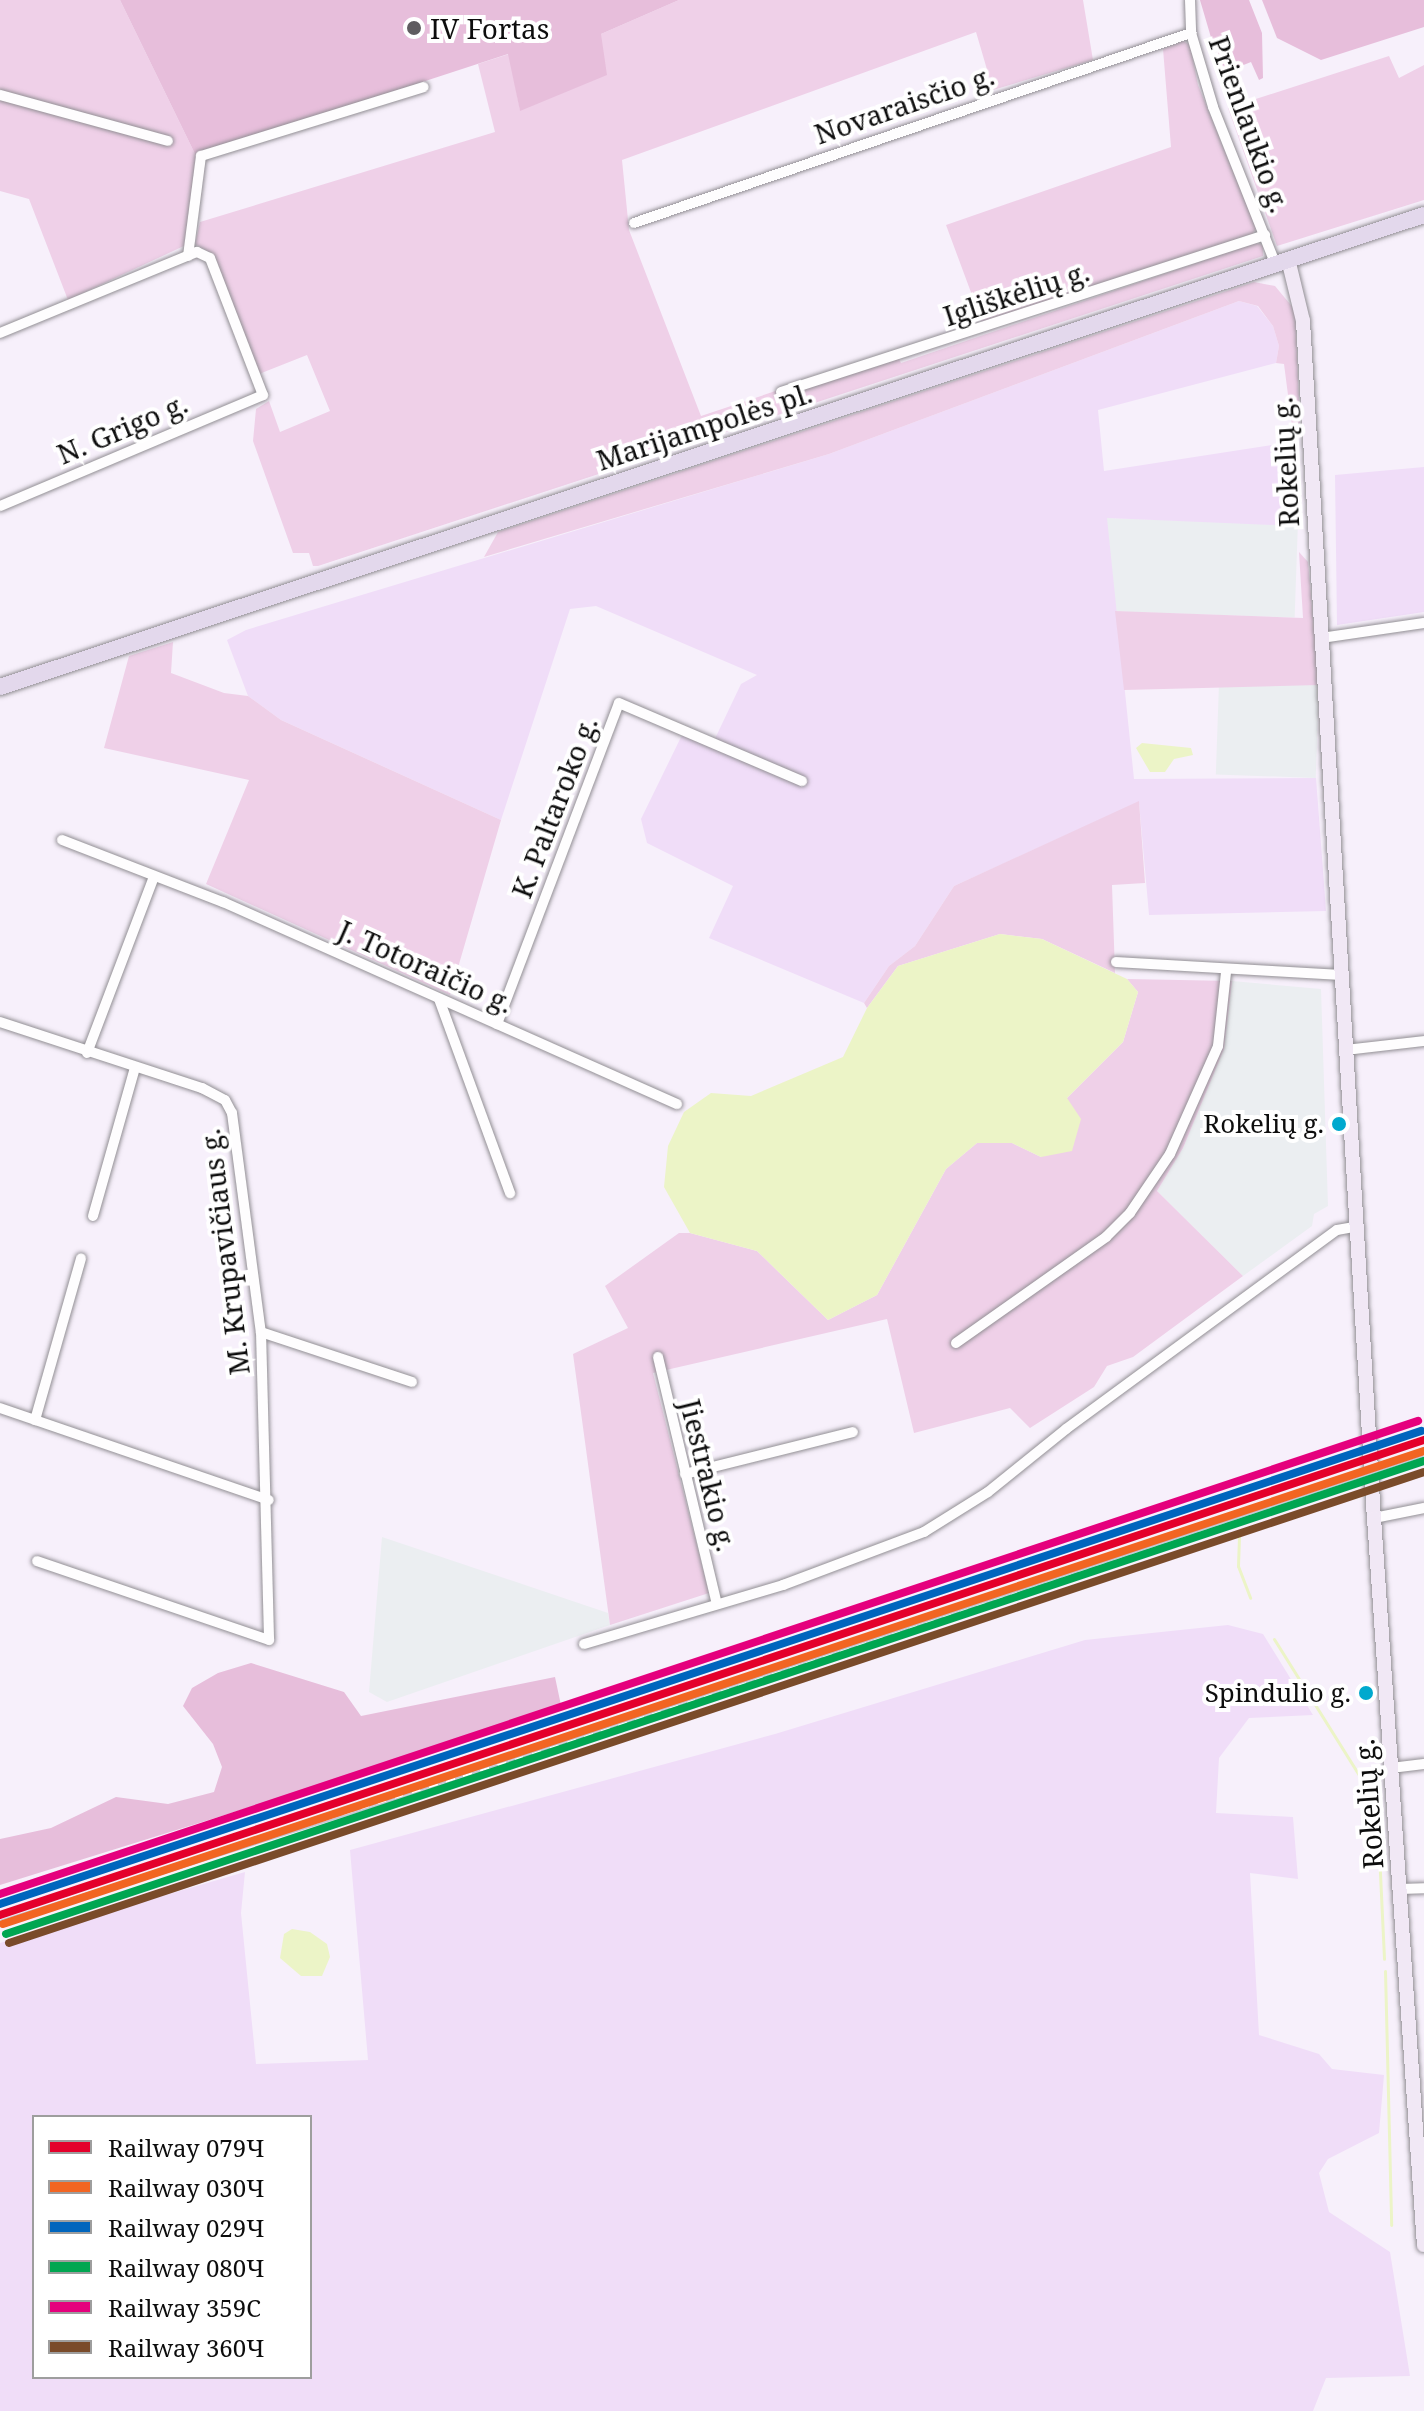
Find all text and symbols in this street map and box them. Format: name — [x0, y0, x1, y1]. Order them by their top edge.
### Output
place label: IV Fortas — [430, 11, 549, 45]
marker: IV Fortas — [405, 19, 423, 37]
street label: Prienlaukio g. — [1203, 31, 1297, 217]
street label: Novaraisčio g. — [810, 58, 998, 150]
street label: Igliškėlių g. — [939, 254, 1093, 332]
street label: Marijampolės pl. — [592, 375, 816, 477]
street label: N. Grigo g. — [52, 386, 192, 470]
street label: Rokelių g. — [1265, 396, 1305, 528]
street label: K. Paltaroko g. — [504, 712, 604, 902]
street label: J. Totoraičio g. — [333, 912, 519, 1020]
place label: Rokelių g. — [1203, 1108, 1324, 1140]
marker: Rokelių g. — [1331, 1116, 1347, 1132]
street label: M. Krupavičiaus g. — [192, 1127, 256, 1377]
street label: Jiestrakio g. — [674, 1395, 744, 1555]
place label: Spindulio g. — [1205, 1677, 1351, 1709]
marker: Spindulio g. — [1358, 1685, 1374, 1701]
street label: Rokelių g. — [1347, 1738, 1389, 1870]
legend — [32, 2115, 312, 2379]
text: Railway 079Ч — [108, 2131, 264, 2164]
text: Railway 030Ч — [108, 2171, 264, 2204]
text: Railway 029Ч — [108, 2211, 264, 2244]
text: Railway 080Ч — [108, 2251, 264, 2284]
text: Railway 359С — [108, 2291, 261, 2324]
text: Railway 360Ч — [108, 2331, 264, 2364]

